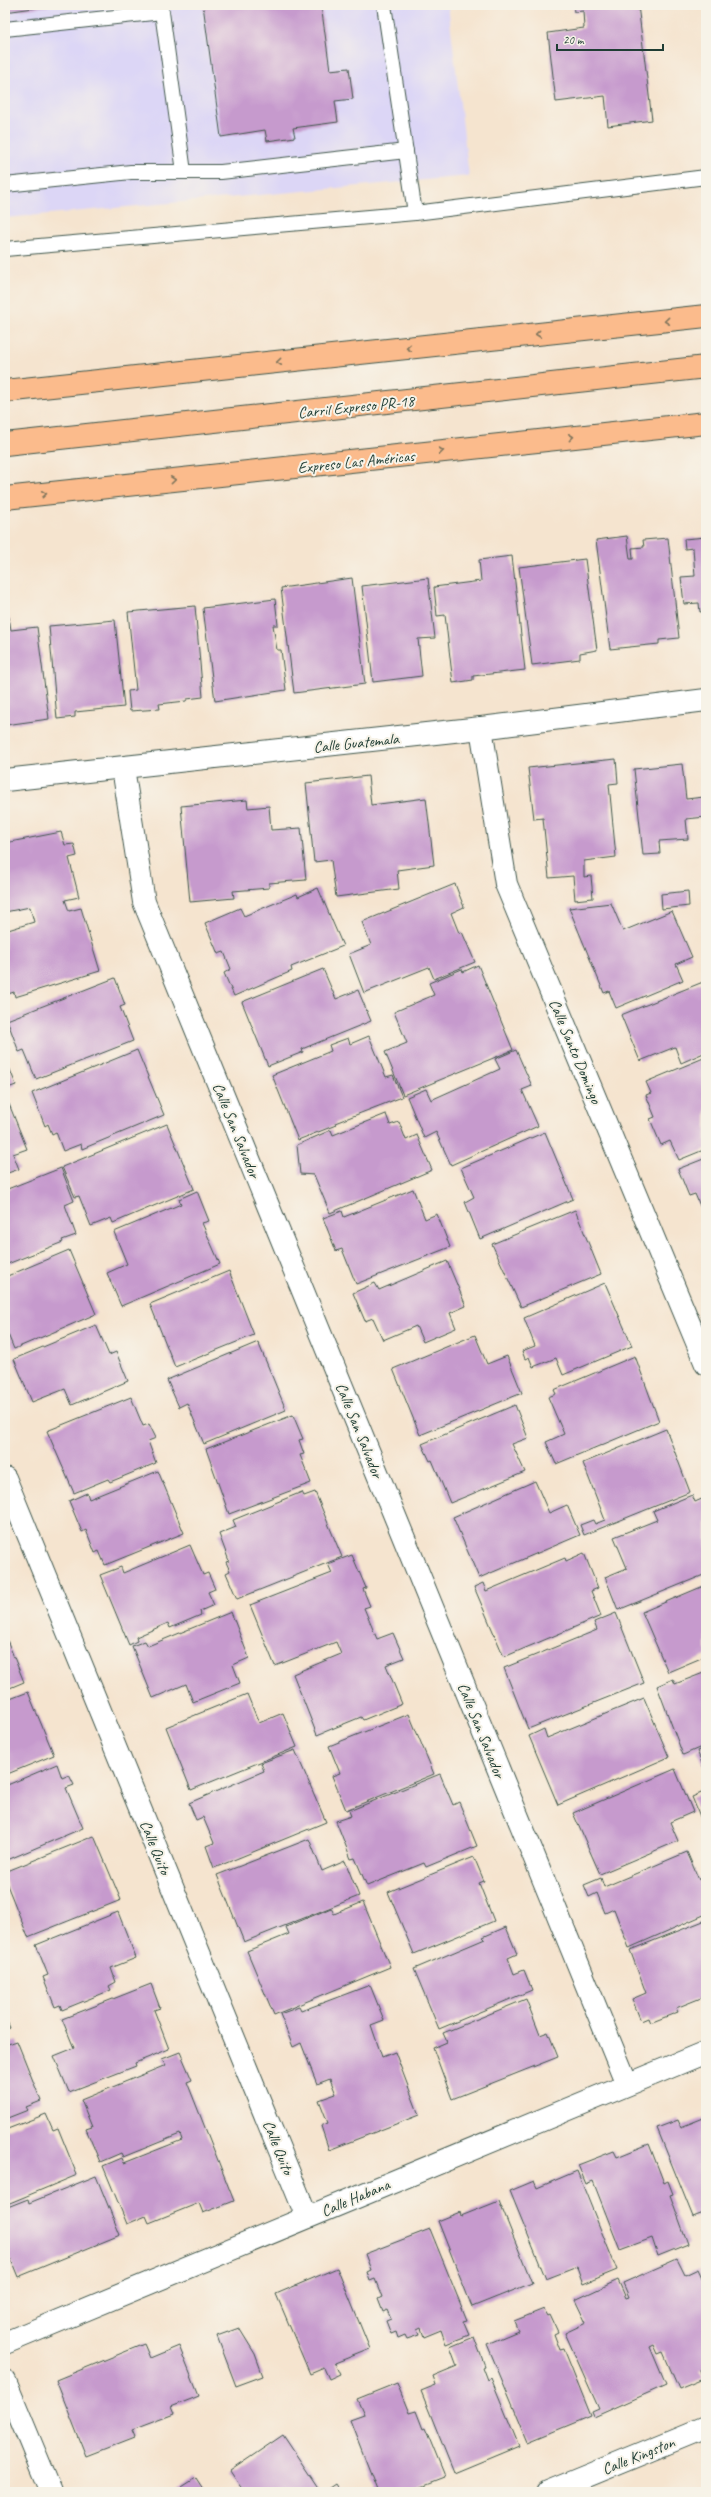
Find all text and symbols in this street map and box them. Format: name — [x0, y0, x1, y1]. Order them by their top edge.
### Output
scale bar — [557, 26, 663, 52]
text: 20 m — [563, 32, 585, 48]
one-way arrow — [664, 316, 670, 325]
one-way arrow — [535, 330, 541, 339]
one-way arrow — [406, 343, 412, 352]
one-way arrow — [276, 357, 282, 366]
street label: Carril Expreso PR-18 — [297, 391, 417, 423]
one-way arrow — [568, 433, 574, 442]
street label: Expreso Las Américas — [297, 446, 417, 478]
one-way arrow — [438, 447, 445, 456]
one-way arrow — [170, 476, 176, 485]
one-way arrow — [41, 490, 47, 499]
street label: Calle Guatemala — [312, 728, 401, 757]
street label: Calle Santo Domingo — [544, 996, 607, 1108]
street label: Calle San Salvador — [208, 1080, 265, 1183]
street label: Calle San Salvador — [331, 1380, 388, 1483]
street label: Calle San Salvador — [453, 1680, 510, 1783]
street label: Calle Quito — [135, 1817, 176, 1880]
street label: Calle Quito — [258, 2117, 299, 2180]
street label: Calle Habana — [318, 2174, 394, 2221]
street label: Calle Kingston — [599, 2432, 678, 2480]

